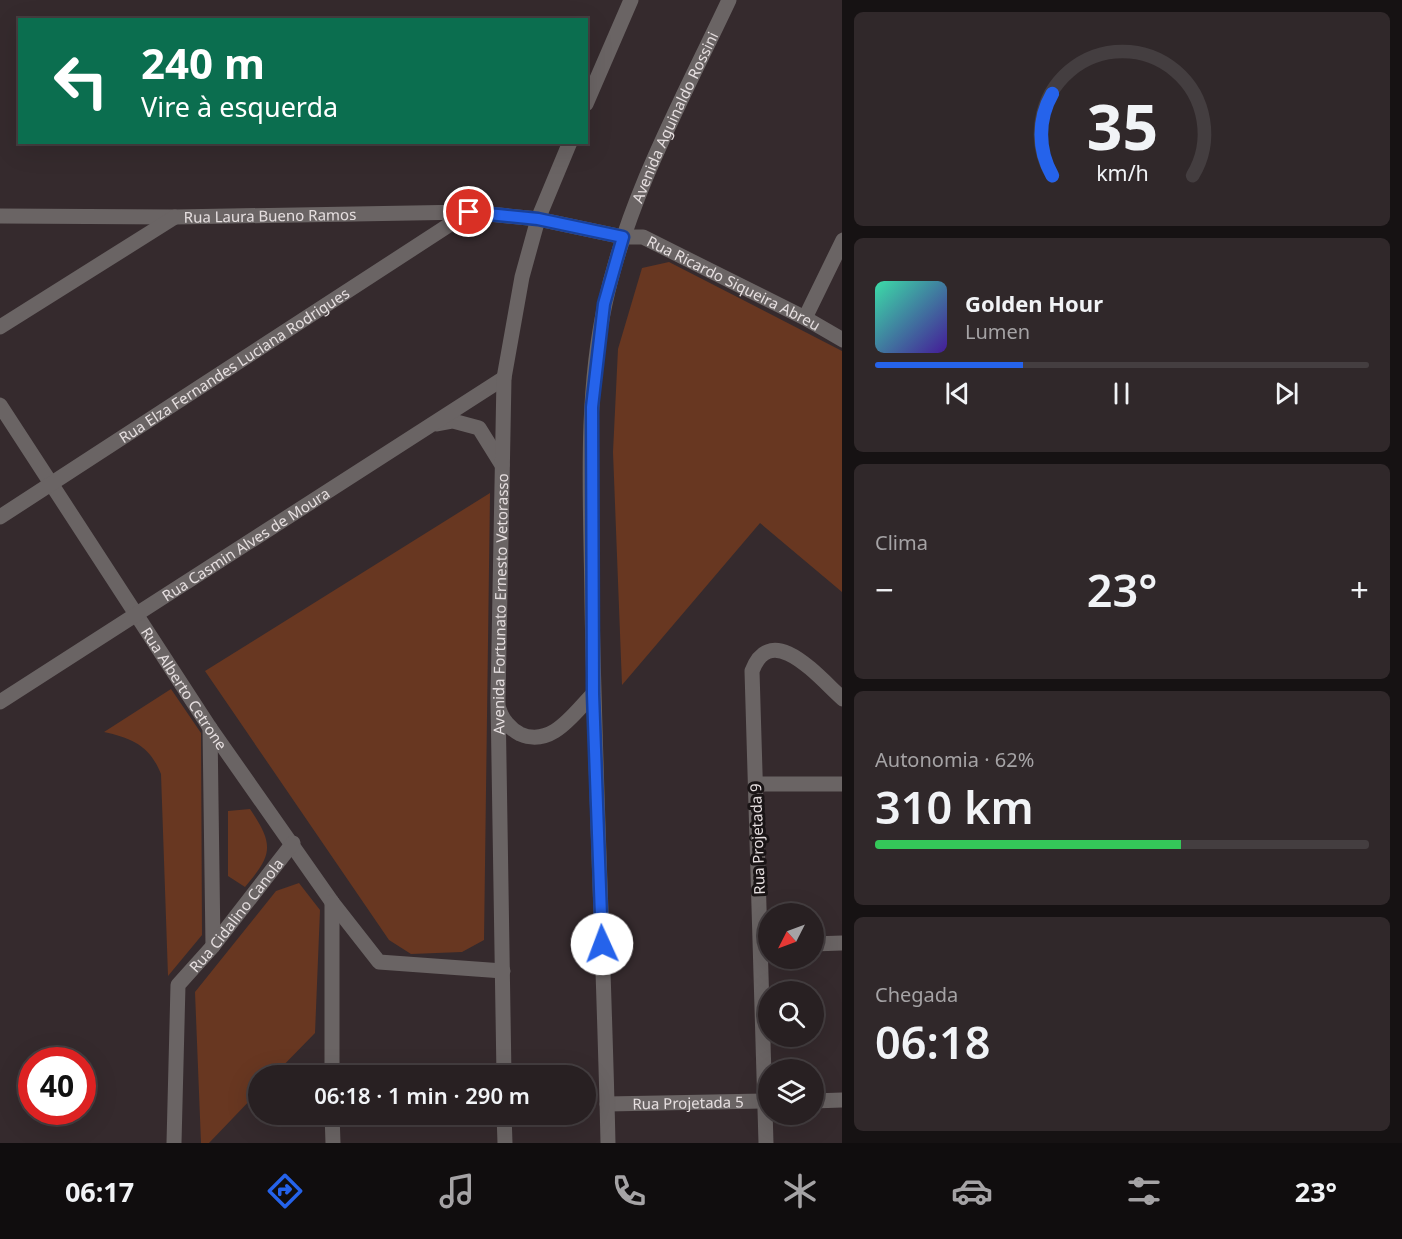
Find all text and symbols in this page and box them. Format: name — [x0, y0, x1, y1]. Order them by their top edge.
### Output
street label: Avenida Aguinaldo Rossini — [627, 28, 722, 206]
text: 240 m — [141, 34, 265, 91]
icon: left — [42, 42, 120, 120]
text: 35 — [1086, 83, 1158, 168]
text: Vire à esquerda — [141, 88, 338, 125]
text: km/h — [1096, 158, 1148, 187]
pin — [443, 186, 494, 237]
icon: arrive — [452, 195, 485, 228]
street label: Rua Laura Bueno Ramos — [184, 204, 356, 227]
street label: Rua Ricardo Siqueira Abreu — [644, 231, 824, 335]
street label: Rua Elza Fernandes Luciana Rodrigues — [115, 283, 353, 447]
text: Golden Hour — [965, 288, 1103, 318]
text: Lumen — [965, 318, 1030, 345]
icon: previous — [941, 377, 974, 410]
icon: pause — [1105, 377, 1138, 410]
icon: next — [1270, 377, 1303, 410]
street label: Avenida Fortunato Ernesto Vetorasso — [488, 473, 512, 735]
street label: Rua Casmin Alves de Moura — [158, 483, 333, 605]
text: Clima — [875, 529, 928, 556]
text: 23° — [1087, 559, 1157, 620]
text: − — [875, 567, 894, 612]
text: + — [1350, 567, 1369, 612]
street label: Rua Alberto Cetrone — [137, 623, 232, 754]
text: Autonomia · 62% — [875, 746, 1034, 773]
text: 310 km — [875, 776, 1034, 837]
street label: Rua Projetada 9 — [745, 783, 769, 895]
street label: Rua Cidalino Canola — [184, 854, 288, 976]
north arrow — [758, 903, 824, 969]
map controls — [758, 903, 824, 1125]
position arrow — [570, 912, 634, 976]
button: search — [758, 981, 824, 1047]
text: Chegada — [875, 981, 958, 1008]
text: 06:18 — [875, 1011, 990, 1072]
speed limit sign: 40 — [18, 1047, 96, 1125]
button: layers — [758, 1059, 824, 1125]
text: 06:18 · 1 min · 290 m — [314, 1080, 530, 1110]
street label: Rua Projetada 5 — [632, 1091, 744, 1114]
icon: directions — [264, 1170, 306, 1212]
icon: music — [436, 1170, 478, 1212]
icon: phone — [608, 1170, 650, 1212]
icon: climate — [779, 1170, 821, 1212]
icon: car — [951, 1170, 993, 1212]
icon: filters — [1123, 1170, 1165, 1212]
text: 06:17 — [65, 1173, 134, 1210]
text: 23° — [1295, 1173, 1337, 1210]

